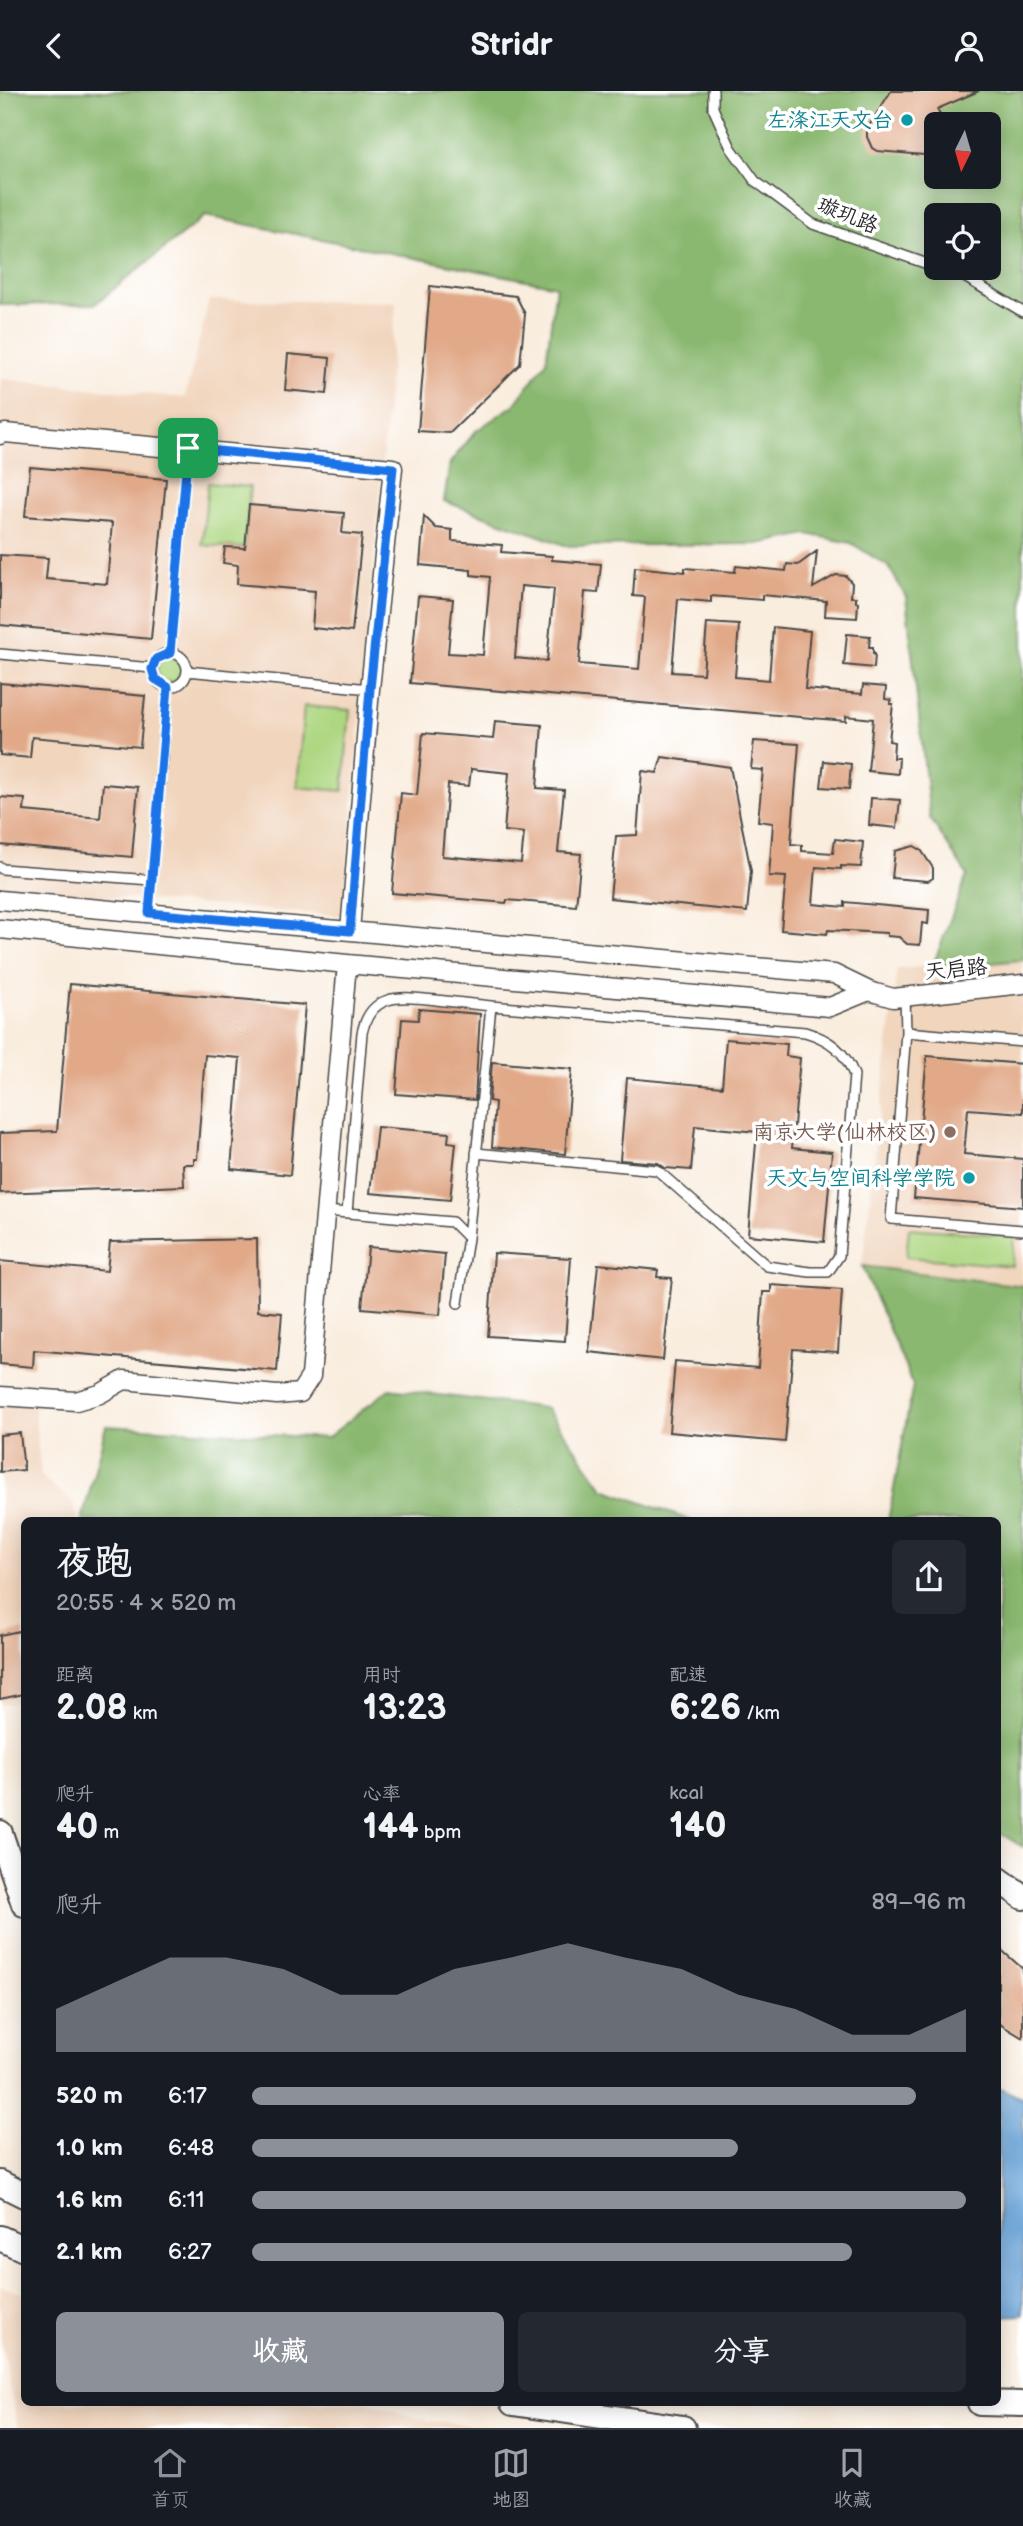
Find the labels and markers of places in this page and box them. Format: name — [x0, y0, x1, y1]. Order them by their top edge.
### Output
place label: 左涤江天文台 — [767, 108, 893, 133]
marker: 左涤江天文台 — [899, 112, 915, 128]
pin — [158, 418, 218, 478]
place label: 南京大学(仙林校区) — [753, 1120, 936, 1145]
marker: 南京大学(仙林校区) — [942, 1124, 958, 1140]
place label: 天文与空间科学学院 — [766, 1166, 955, 1191]
marker: 天文与空间科学学院 — [961, 1170, 977, 1186]

